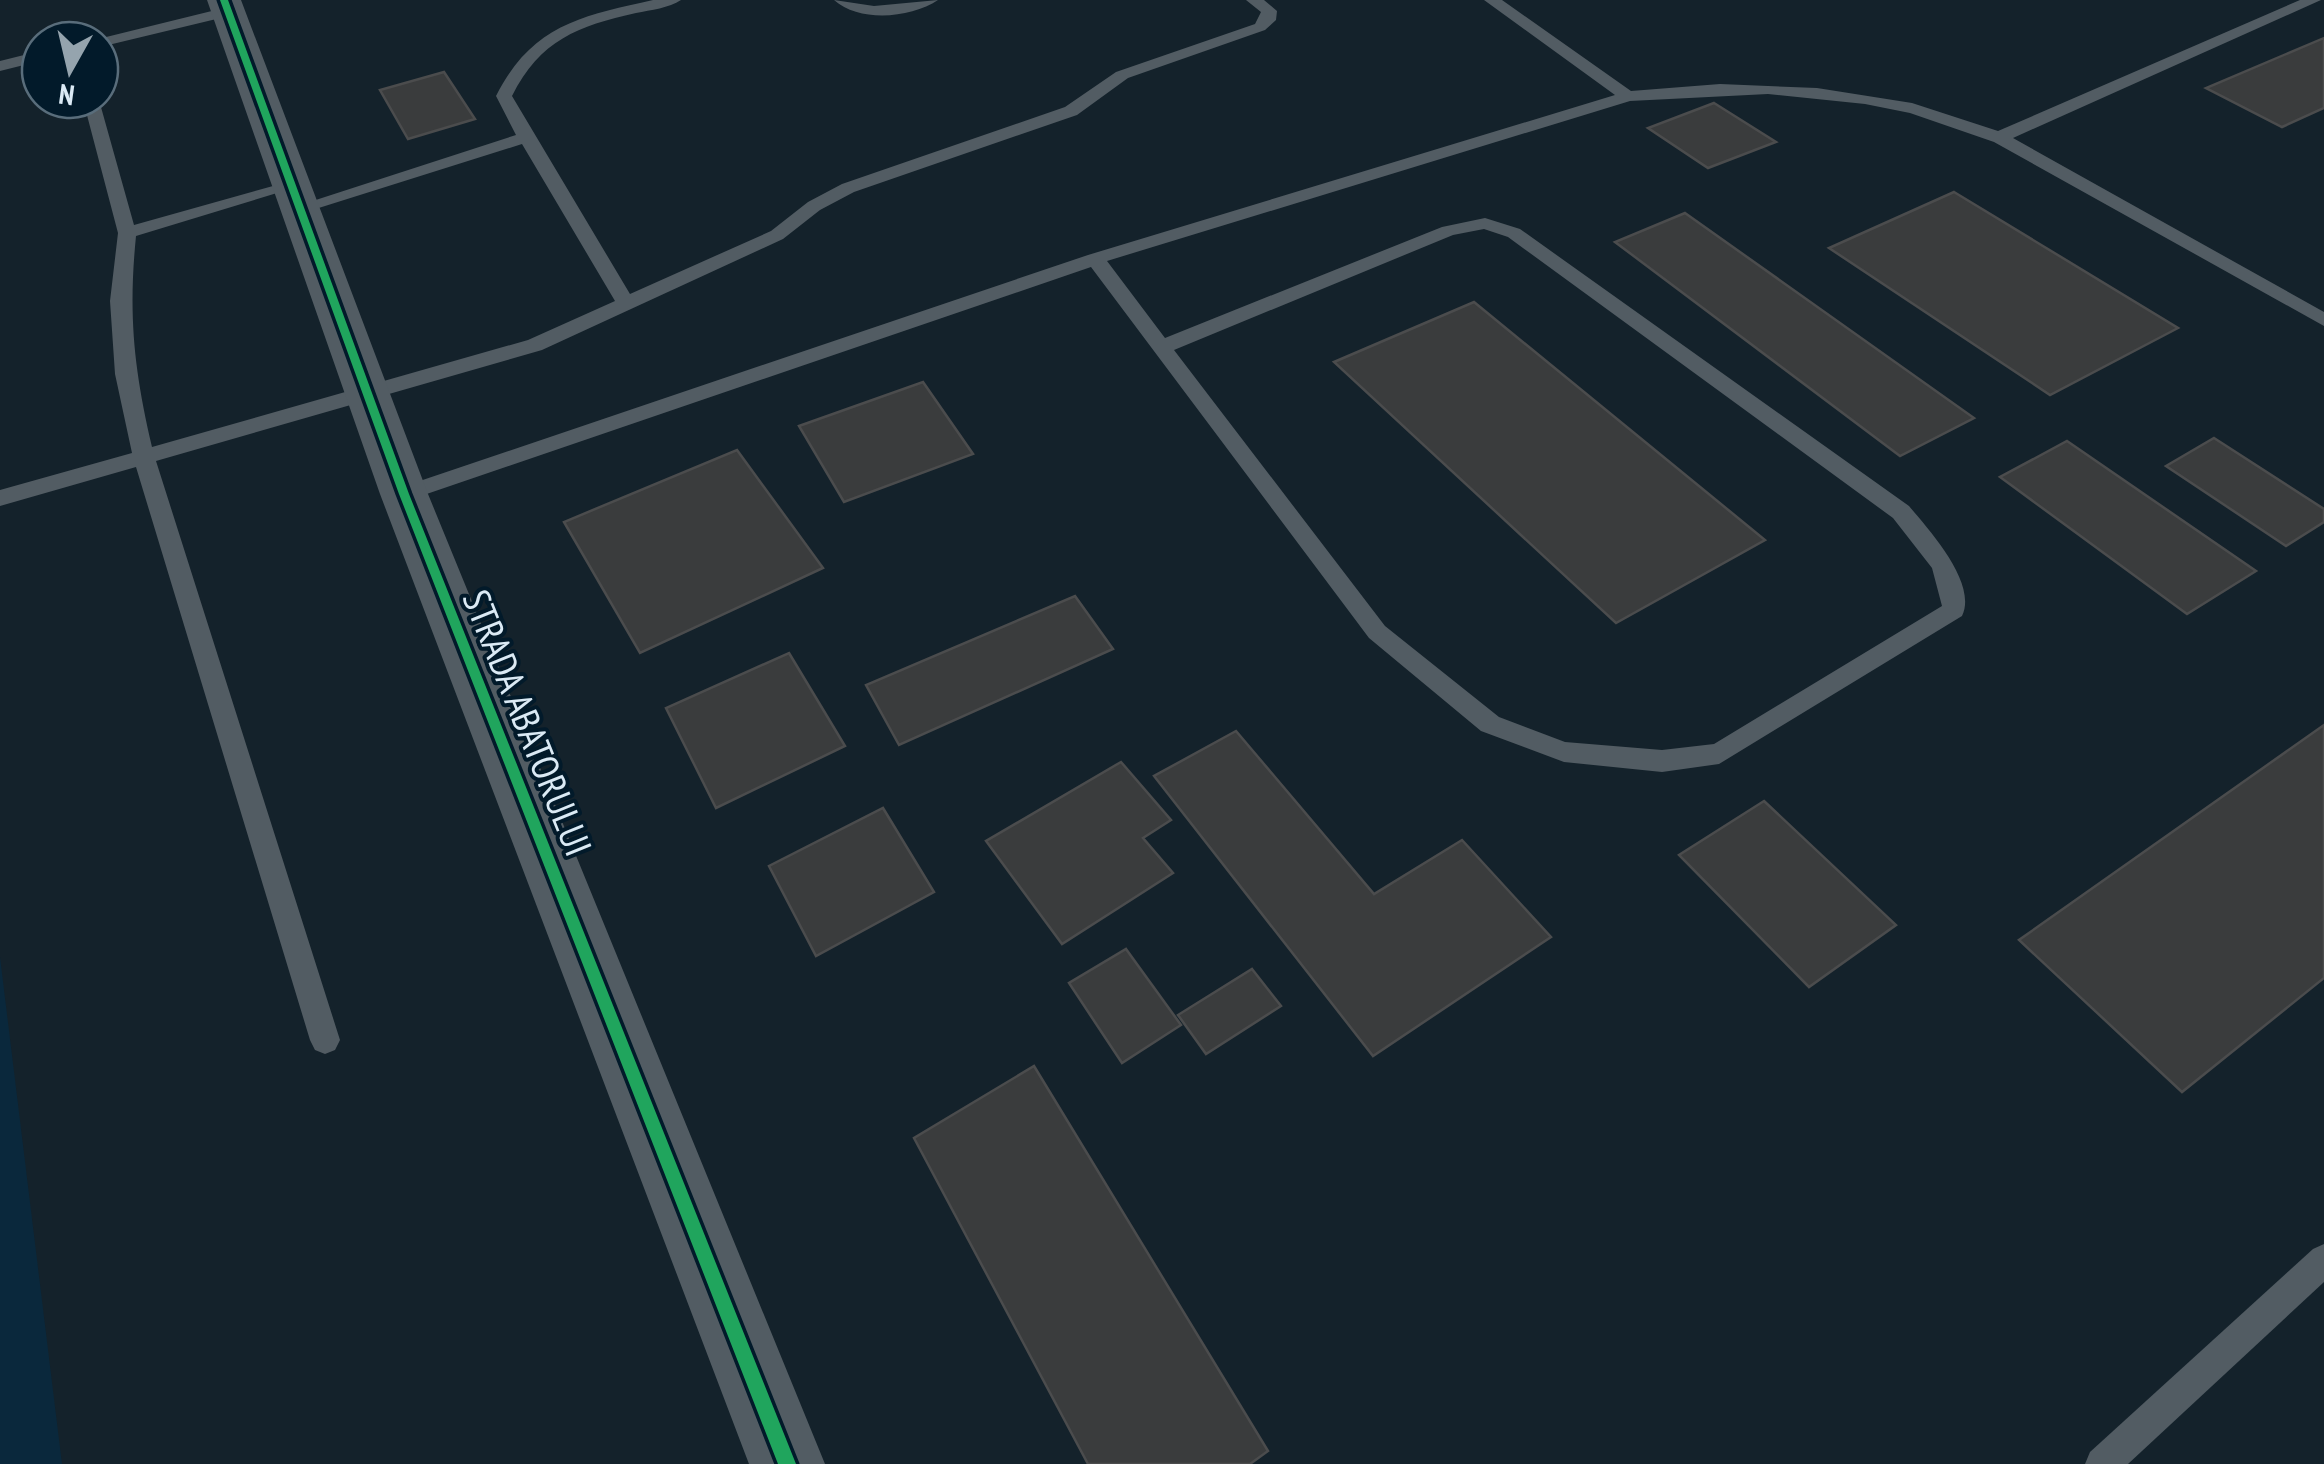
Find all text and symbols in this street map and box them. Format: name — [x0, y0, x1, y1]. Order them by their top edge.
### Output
north arrow — [20, 20, 120, 120]
text: N — [56, 76, 77, 115]
street label: STRADA ABATORULUI — [453, 582, 604, 862]

